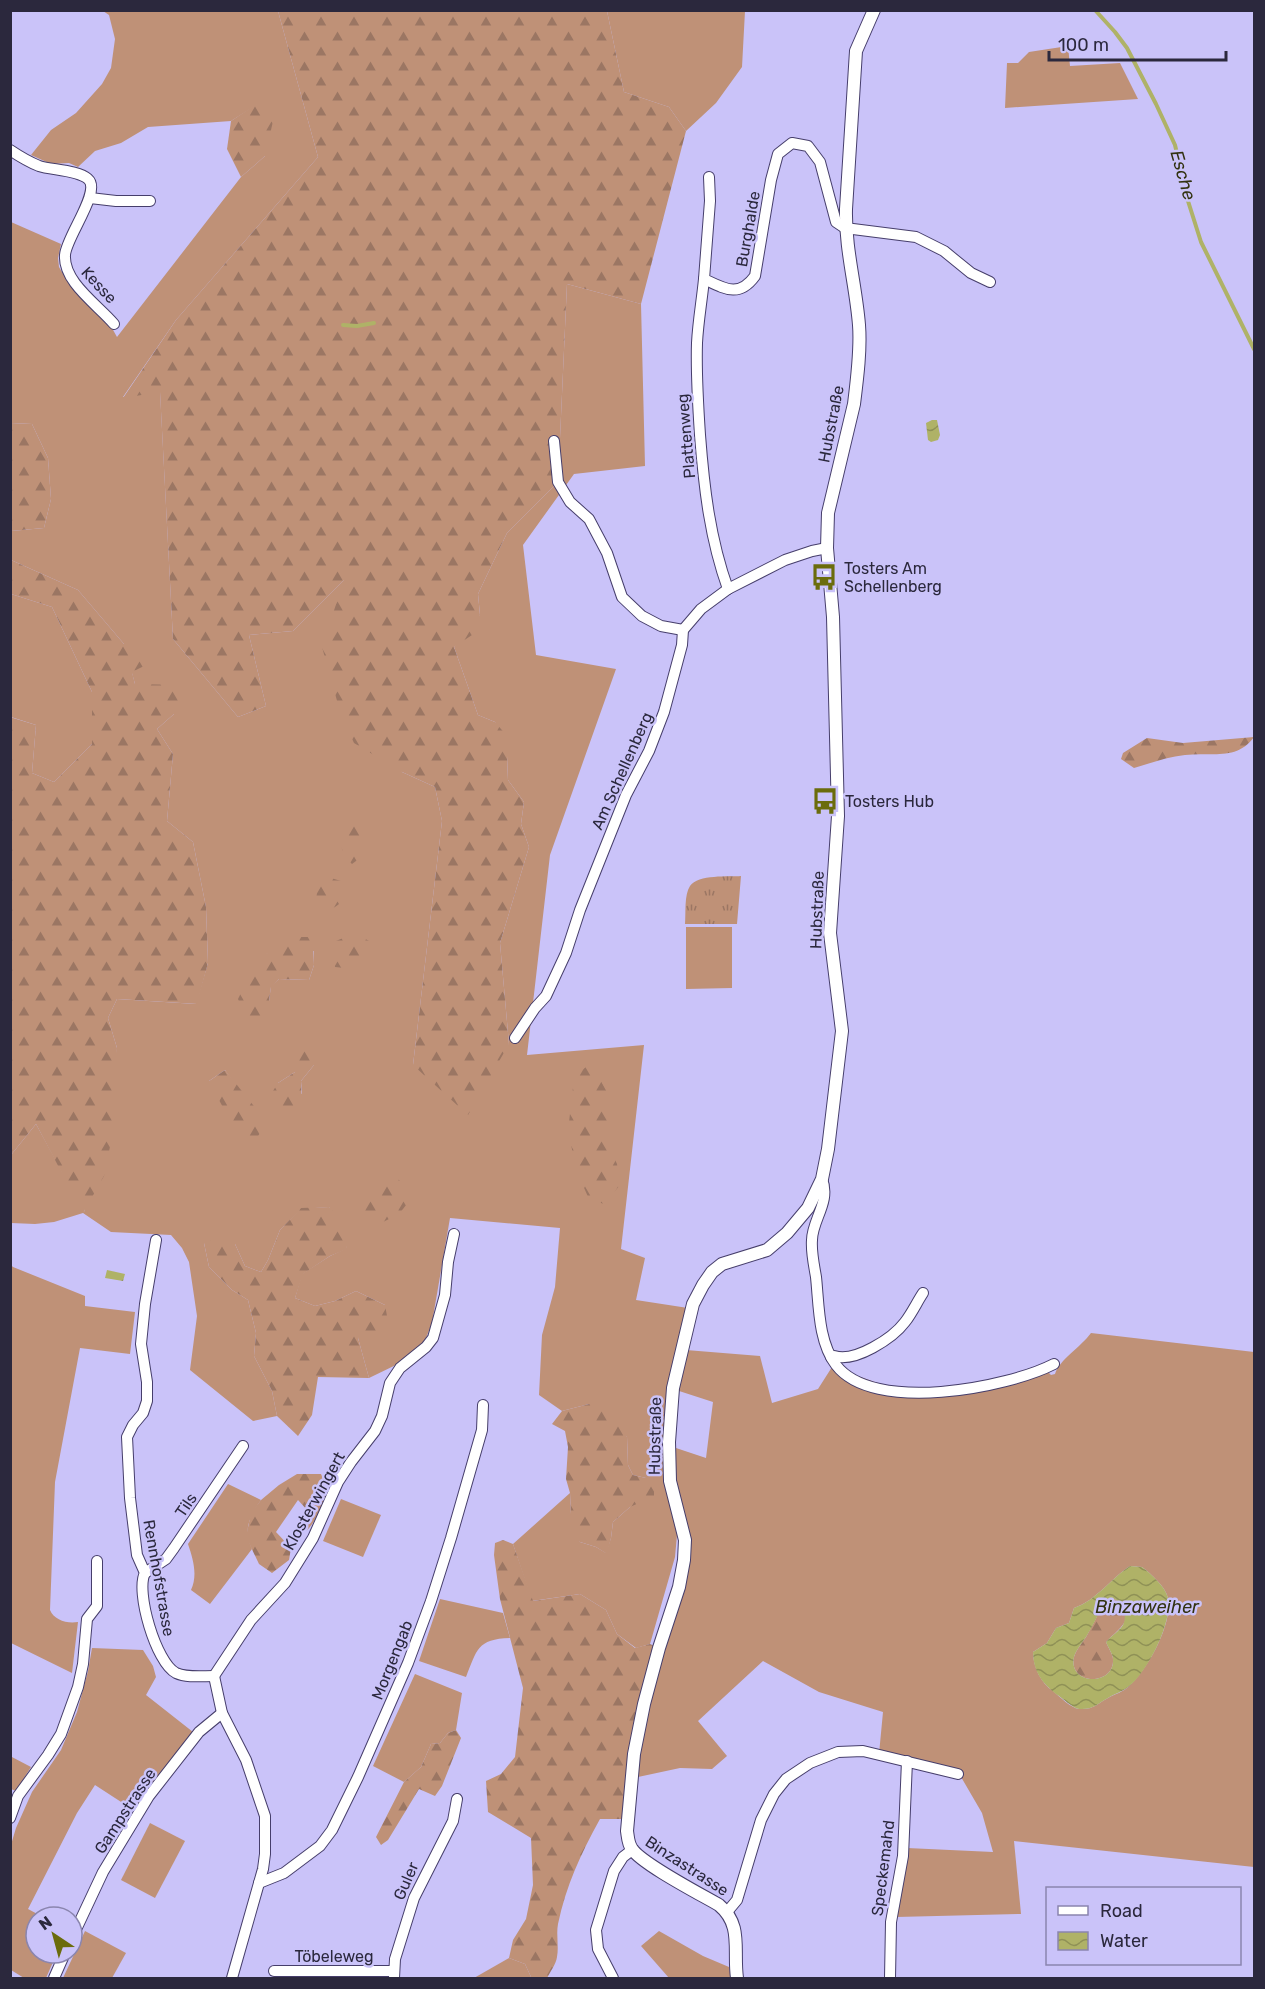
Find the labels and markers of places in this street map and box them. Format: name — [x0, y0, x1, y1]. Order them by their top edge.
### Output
place label: Tosters Am Schellenberg — [844, 559, 942, 596]
bus stop icon: Tosters Am Schellenberg — [809, 562, 839, 592]
bus stop icon: Tosters Hub — [810, 786, 840, 816]
place label: Tosters Hub — [845, 792, 934, 811]

